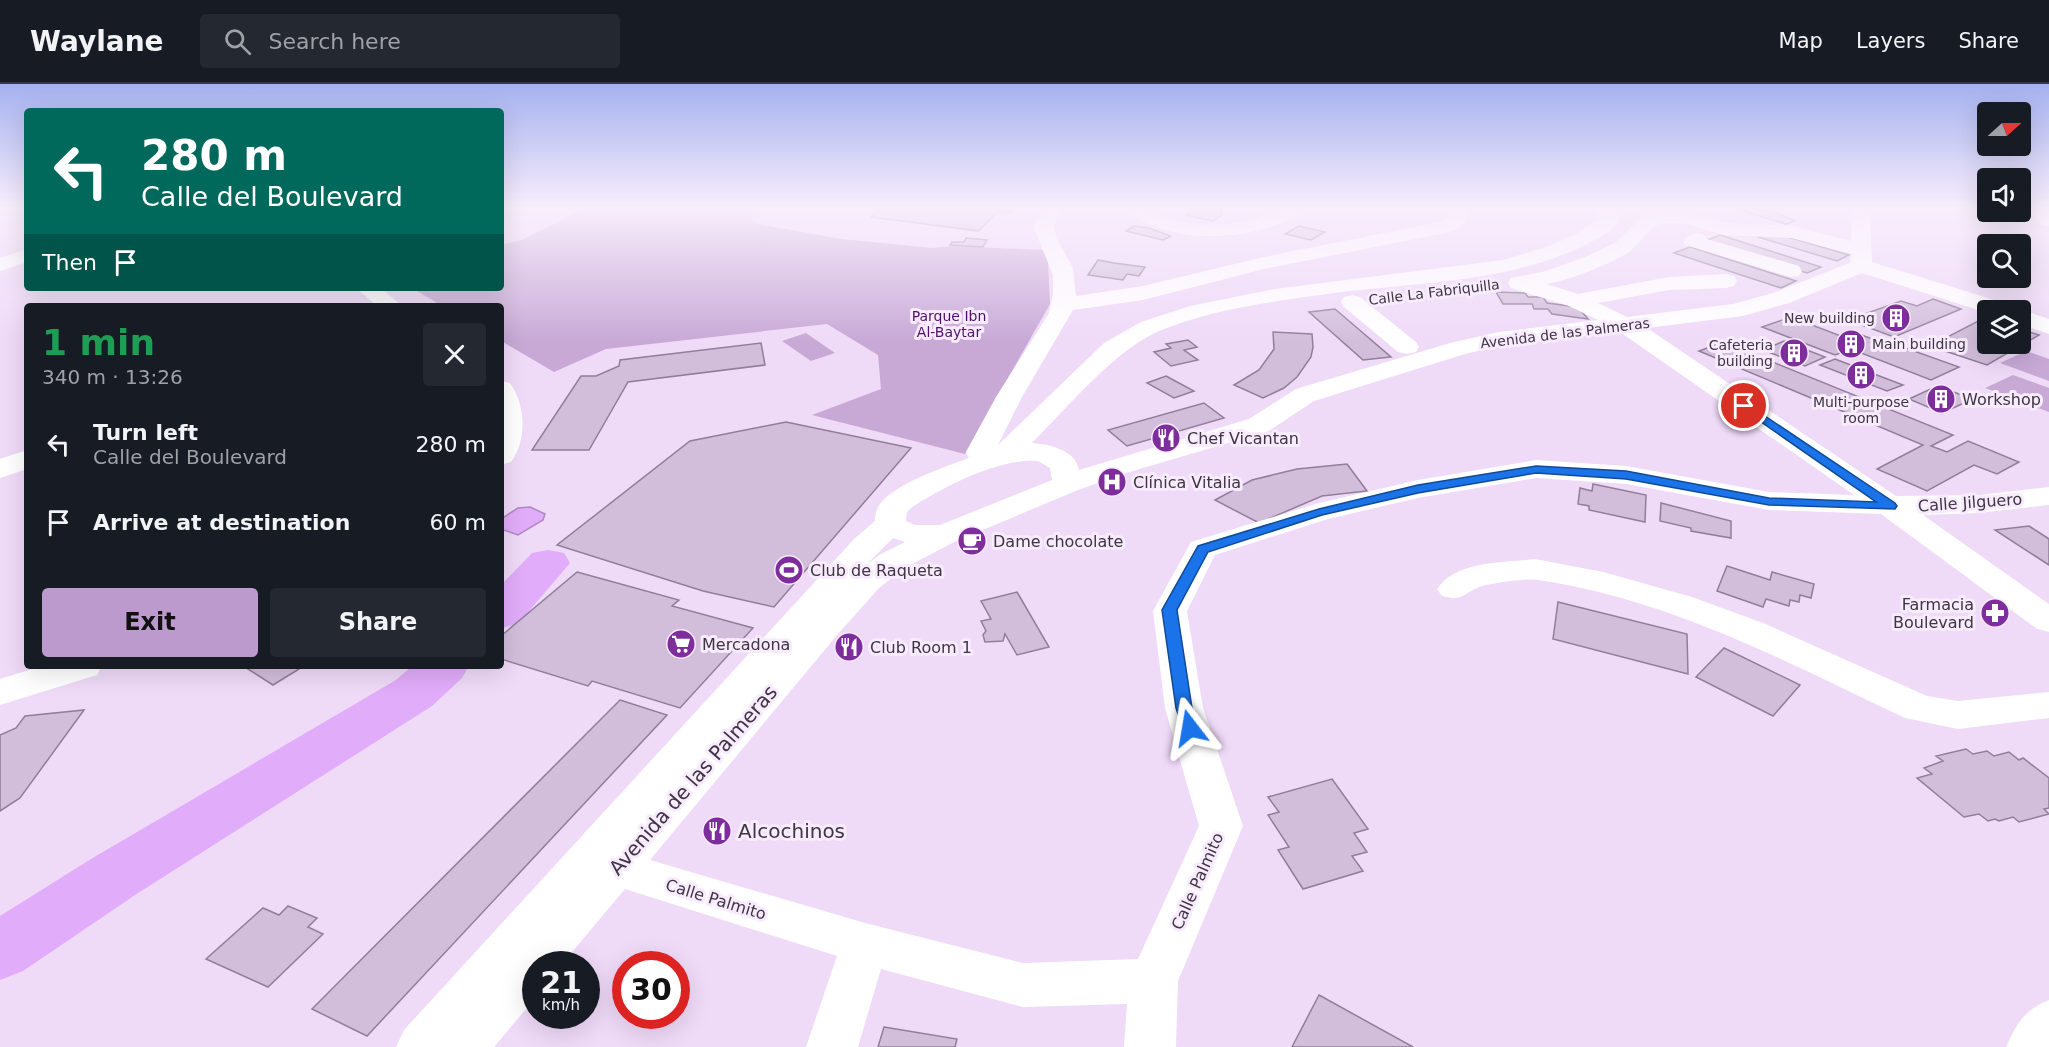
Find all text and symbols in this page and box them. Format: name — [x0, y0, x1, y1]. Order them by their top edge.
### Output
search box — [200, 14, 620, 68]
text: Waylane — [30, 25, 164, 58]
icon: search — [221, 25, 254, 58]
text: Search here — [269, 29, 401, 54]
text: Map — [1779, 29, 1823, 53]
text: Layers — [1856, 29, 1925, 53]
text: Share — [1958, 29, 2019, 53]
north arrow — [1977, 102, 2031, 156]
map controls — [1977, 102, 2031, 354]
text: 280 m — [141, 131, 287, 180]
icon: left — [42, 132, 120, 210]
button: sound — [1977, 168, 2031, 222]
text: Calle del Boulevard — [141, 181, 403, 212]
button: search — [1977, 234, 2031, 288]
icon: arrive — [109, 246, 142, 279]
text: Then — [42, 250, 97, 275]
street label: Calle La Fabriquilla — [1368, 276, 1500, 308]
button: layers — [1977, 300, 2031, 354]
building icon: New building — [1880, 302, 1912, 334]
park label: Parque Ibn Al-Baytar — [912, 308, 986, 340]
place label: New building — [1784, 310, 1875, 326]
street label: Avenida de las Palmeras — [1479, 315, 1651, 351]
text: 1 min — [42, 322, 155, 363]
button: close — [423, 323, 486, 386]
building icon: Main building — [1835, 328, 1867, 360]
place label: Main building — [1872, 336, 1966, 352]
place label: Cafeteria building — [1709, 337, 1773, 369]
building icon: Cafeteria building — [1778, 337, 1810, 369]
building icon: Multi-purpose room — [1845, 359, 1877, 391]
text: 340 m · 13:26 — [42, 365, 183, 389]
pin — [1718, 380, 1769, 431]
building icon: Workshop — [1925, 383, 1957, 415]
icon: arrive — [1727, 389, 1760, 422]
place label: Workshop — [1962, 390, 2041, 409]
place label: Multi-purpose room — [1813, 394, 1909, 426]
text: Turn left — [93, 420, 198, 445]
restaurant icon: Chef Vicantan — [1150, 422, 1182, 454]
icon: left — [42, 428, 75, 461]
place label: Chef Vicantan — [1187, 429, 1299, 448]
text: 280 m — [416, 432, 486, 457]
text: Calle del Boulevard — [93, 445, 287, 469]
hospital icon: Clínica Vitalia — [1096, 466, 1128, 498]
place label: Clínica Vitalia — [1133, 473, 1241, 492]
street label: Calle Jilguero — [1917, 489, 2023, 516]
icon: arrive — [42, 506, 75, 539]
text: Arrive at destination — [93, 510, 350, 535]
text: 60 m — [430, 510, 486, 535]
cafe icon: Dame chocolate — [956, 525, 988, 557]
place label: Dame chocolate — [993, 532, 1123, 551]
sports icon: Club de Raqueta — [773, 554, 805, 586]
place label: Club de Raqueta — [810, 561, 943, 580]
button: Exit — [42, 588, 258, 657]
button: Share — [270, 588, 486, 657]
place label: Farmacia Boulevard — [1893, 595, 1974, 632]
pharmacy icon: Farmacia Boulevard — [1979, 597, 2011, 629]
supermarket icon: Mercadona — [665, 628, 697, 660]
restaurant icon: Club Room 1 — [833, 631, 865, 663]
place label: Mercadona — [702, 635, 790, 654]
place label: Club Room 1 — [870, 638, 972, 657]
street label: Avenida de las Palmeras — [604, 680, 782, 880]
position arrow — [1158, 696, 1222, 760]
restaurant icon: Alcochinos — [701, 815, 733, 847]
place label: Alcochinos — [738, 819, 845, 843]
street label: Calle Palmito — [1168, 830, 1227, 933]
street label: Calle Palmito — [663, 875, 768, 924]
speed limit sign: 30 — [612, 951, 690, 1029]
text: 21 — [540, 965, 582, 1000]
text: km/h — [542, 996, 580, 1014]

